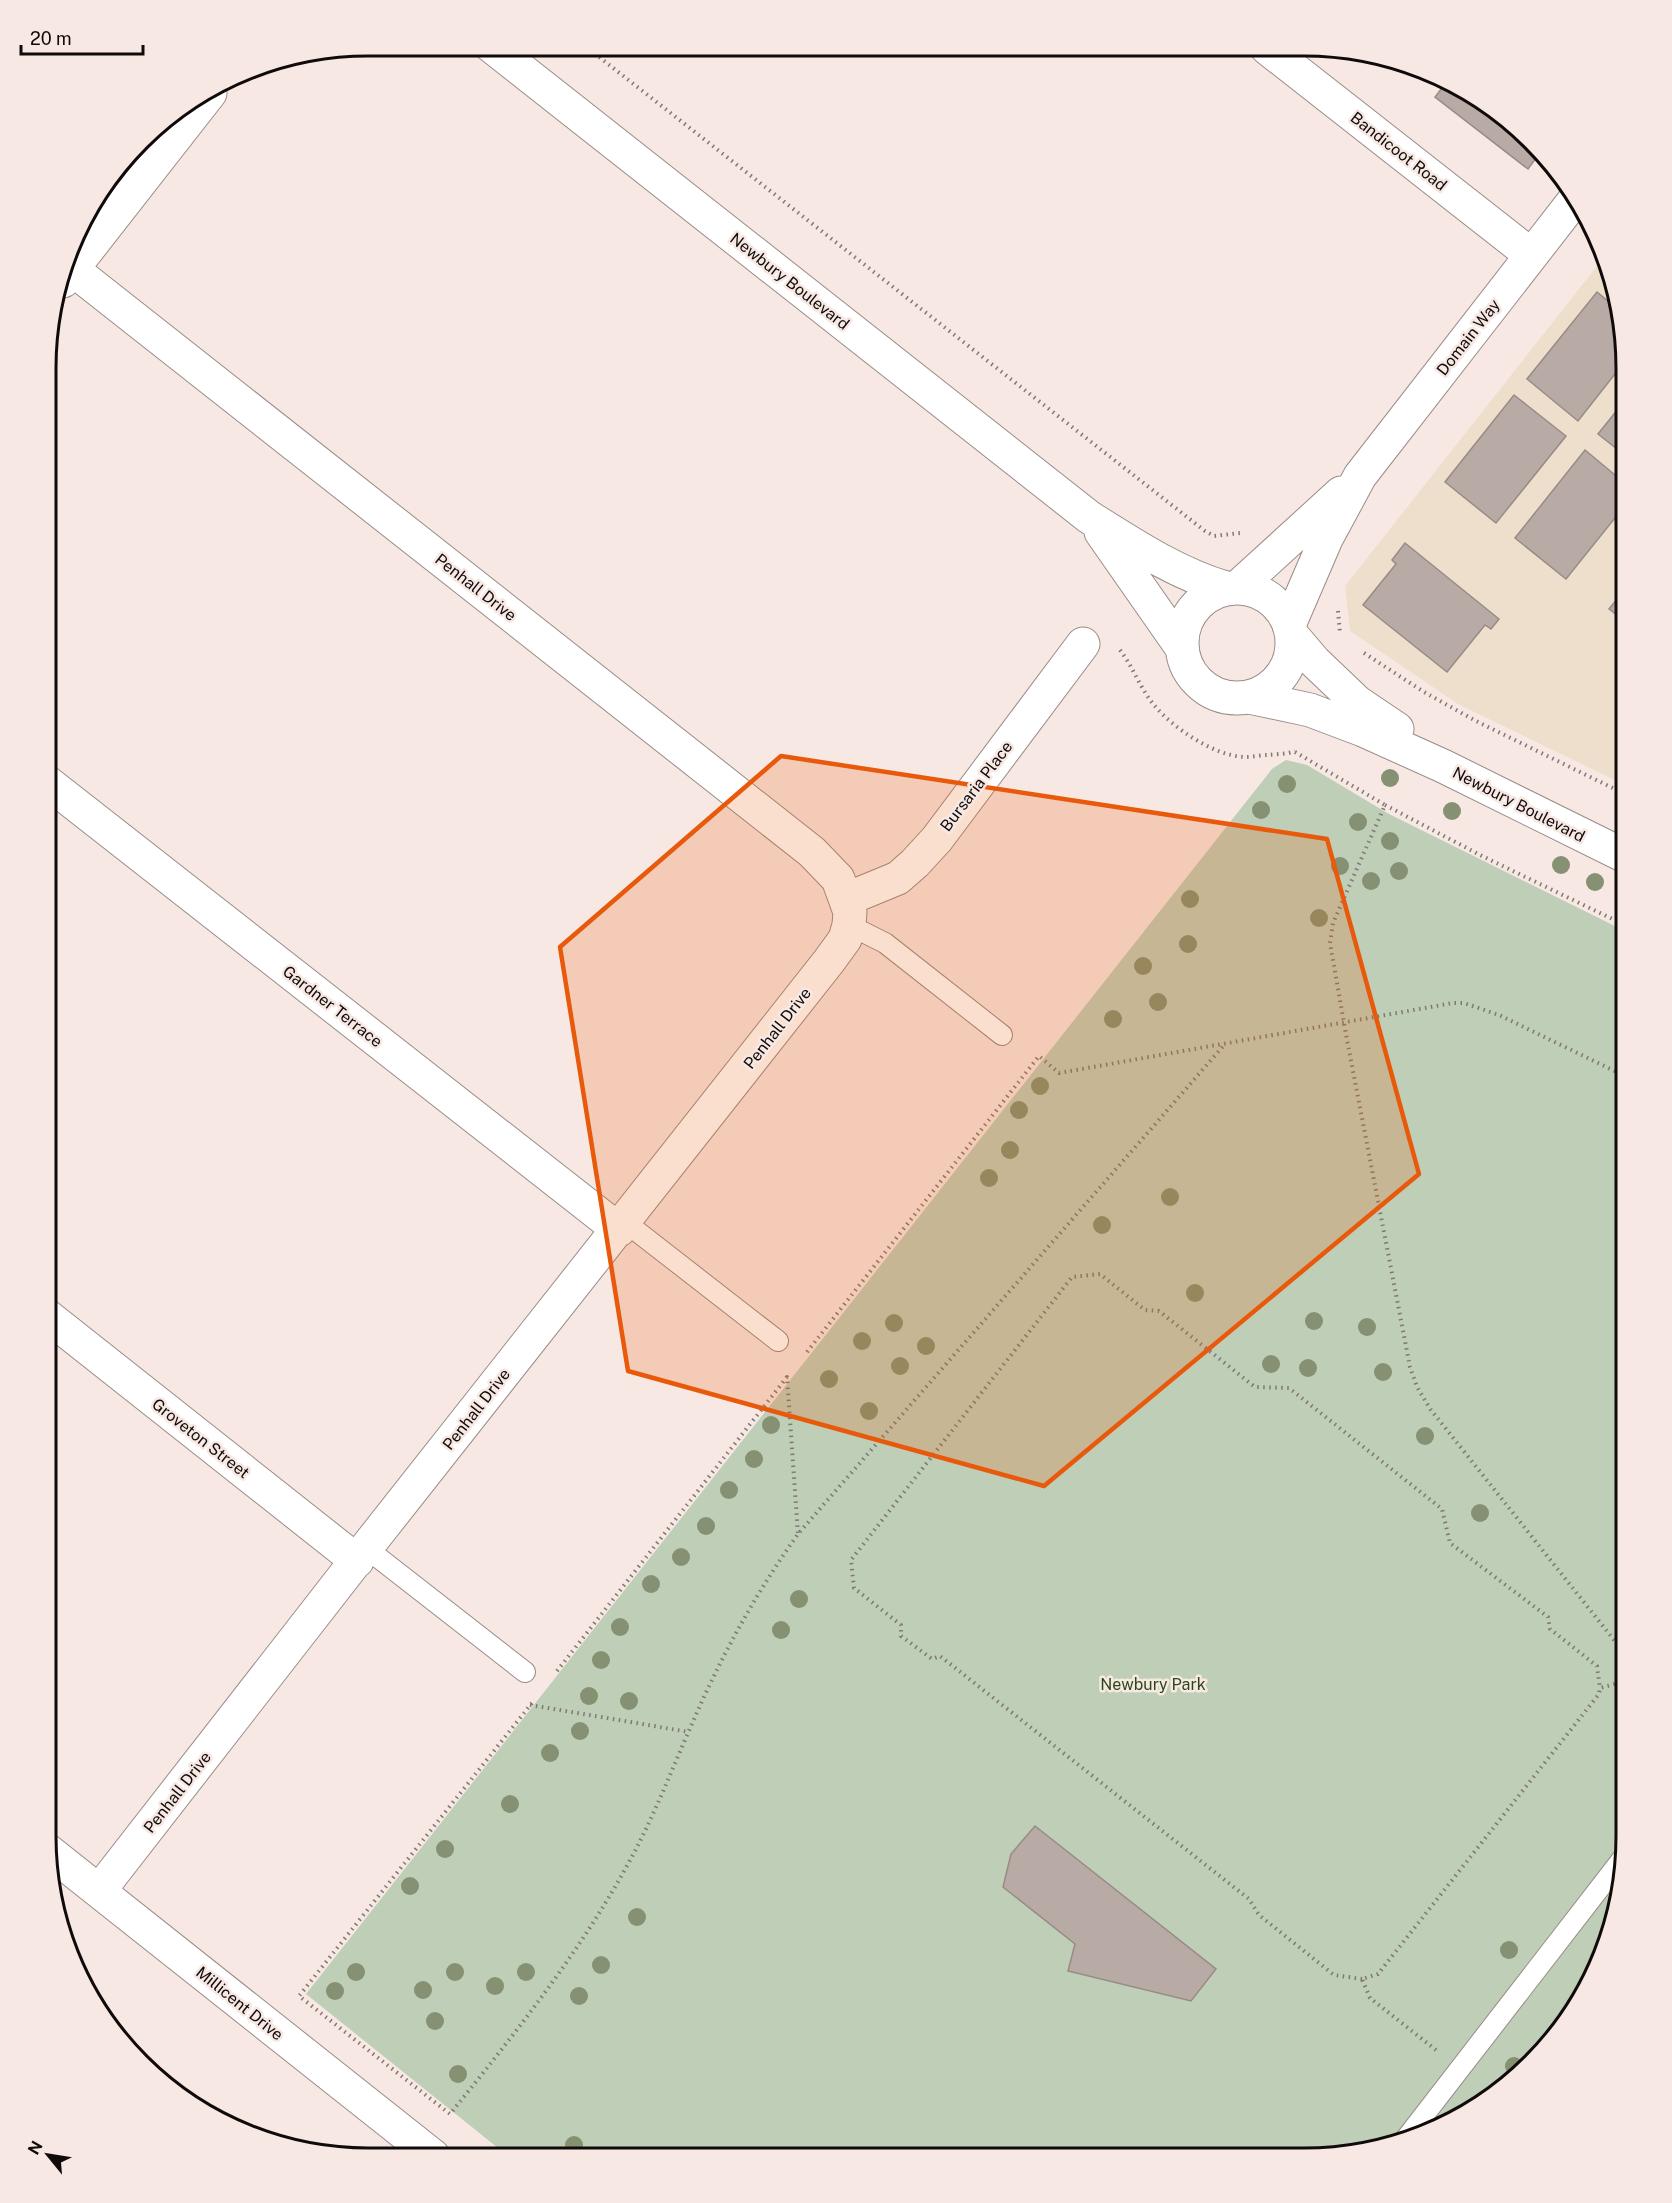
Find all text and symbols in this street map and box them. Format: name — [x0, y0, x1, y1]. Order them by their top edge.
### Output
scale bar — [21, 18, 142, 56]
text: 20 m — [30, 28, 72, 49]
street label: Bandicoot Road — [1347, 108, 1451, 195]
street label: Newbury Boulevard — [726, 229, 853, 334]
street label: Domain Way — [1433, 295, 1504, 379]
street label: Penhall Drive — [431, 550, 520, 625]
street label: Bursaria Place — [936, 738, 1016, 835]
street label: Newbury Boulevard — [1449, 763, 1588, 846]
street label: Gardner Terrace — [279, 962, 386, 1051]
street label: Penhall Drive — [740, 984, 815, 1073]
street label: Penhall Drive — [439, 1365, 514, 1454]
street label: Groveton Street — [148, 1395, 253, 1482]
park label: Newbury Park — [1100, 1675, 1206, 1694]
street label: Penhall Drive — [140, 1748, 215, 1837]
street label: Millicent Drive — [192, 1962, 287, 2044]
north arrow — [18, 2125, 78, 2185]
text: N — [24, 2138, 47, 2158]

